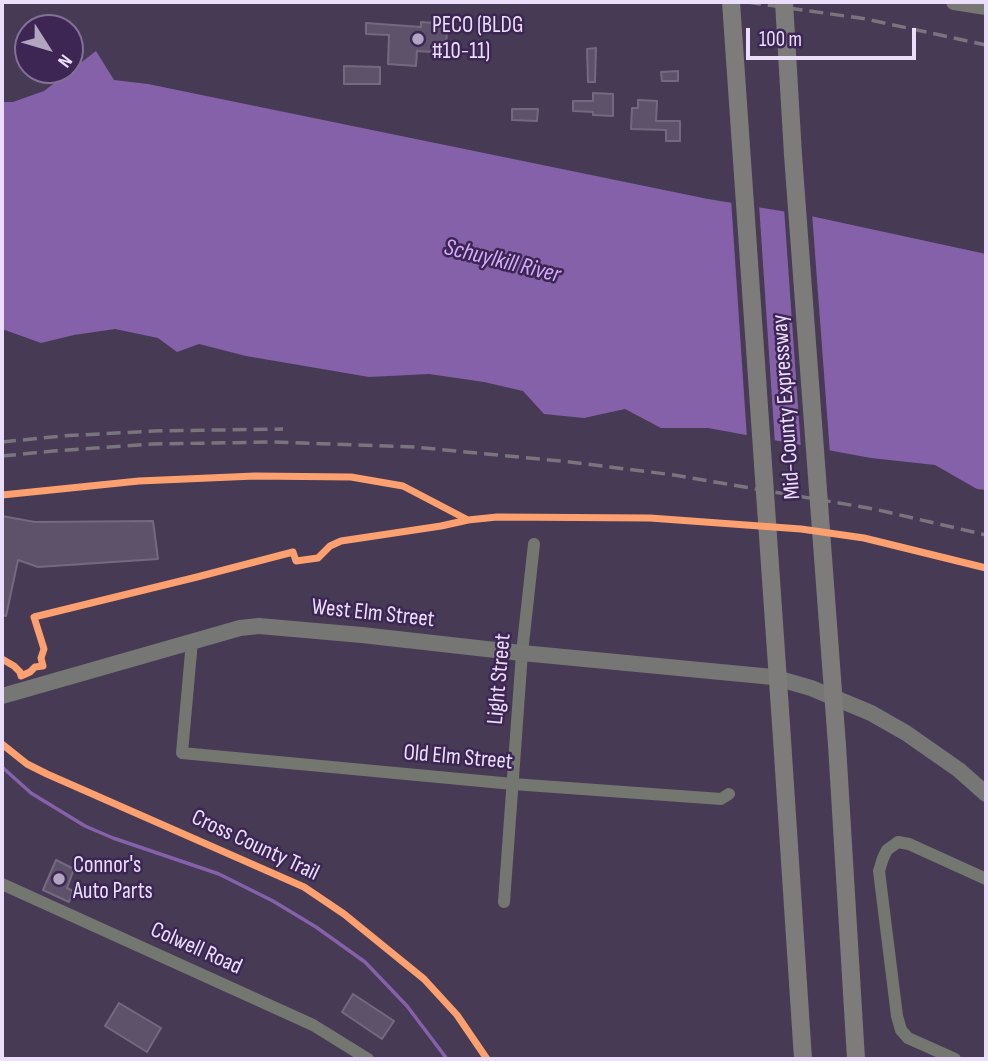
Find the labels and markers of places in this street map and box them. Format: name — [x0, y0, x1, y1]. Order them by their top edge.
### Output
place label: PECO (BLDG #10-11) — [432, 12, 523, 66]
marker: PECO (BLDG #10-11) — [410, 31, 426, 47]
place label: Connor's Auto Parts — [73, 852, 153, 906]
marker: Connor's Auto Parts — [51, 871, 67, 887]

